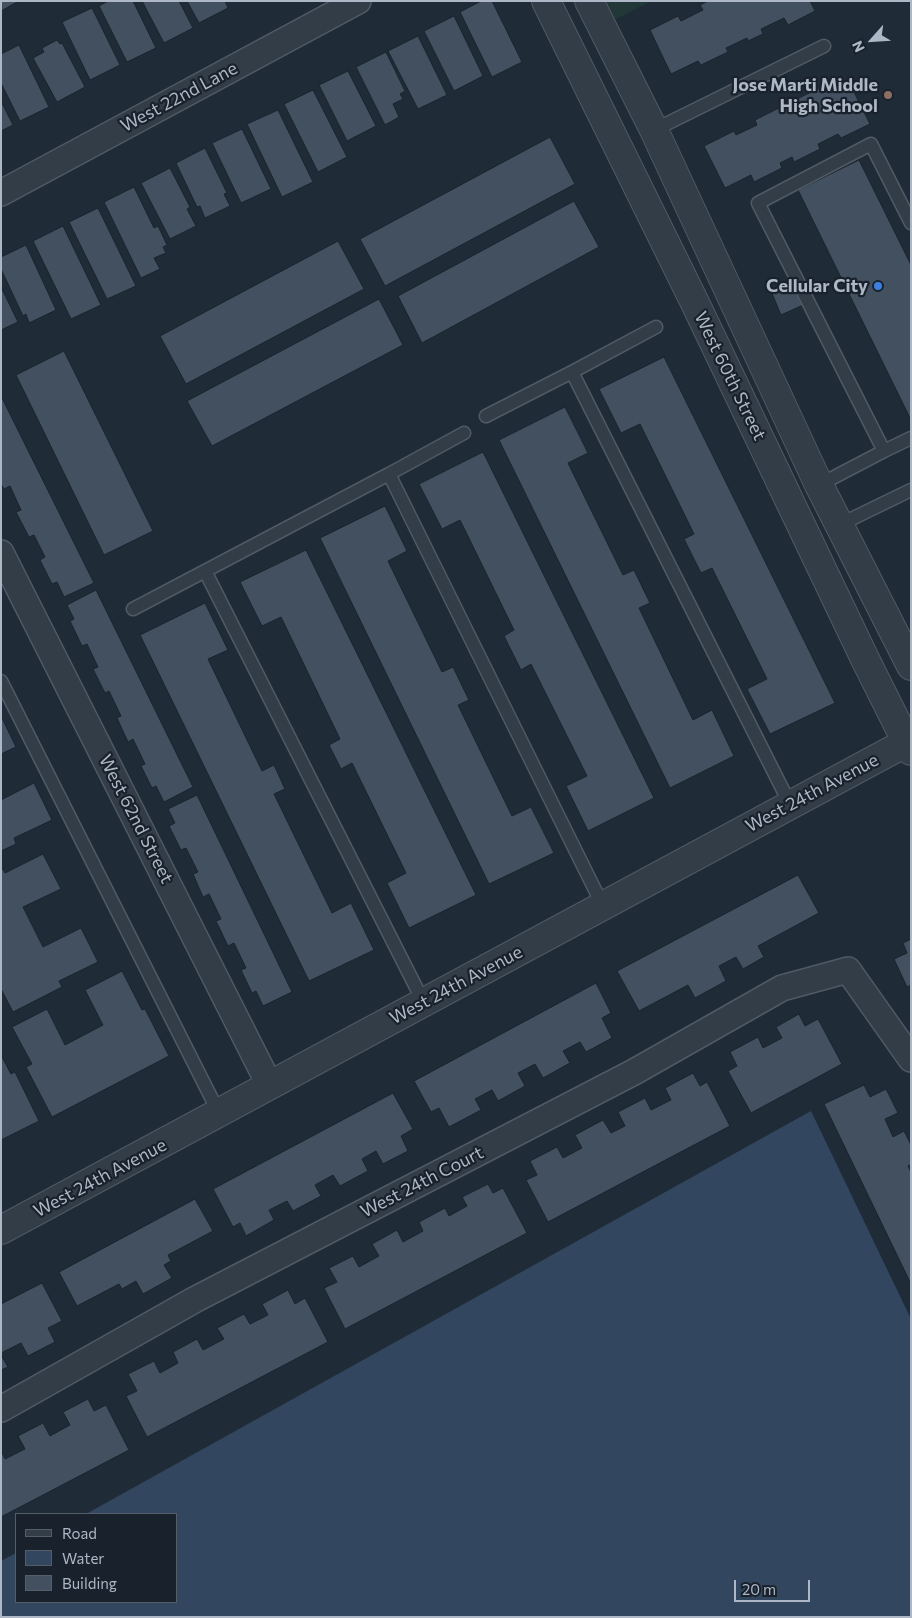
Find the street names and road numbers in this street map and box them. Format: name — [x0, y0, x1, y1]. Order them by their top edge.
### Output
street label: West 22nd Lane — [117, 57, 241, 137]
street label: West 60th Street — [690, 308, 770, 444]
street label: West 24th Avenue — [742, 749, 882, 837]
street label: West 62nd Street — [94, 751, 178, 887]
street label: West 24th Avenue — [386, 941, 526, 1029]
street label: West 24th Avenue — [30, 1134, 170, 1222]
street label: West 24th Court — [357, 1142, 487, 1222]

